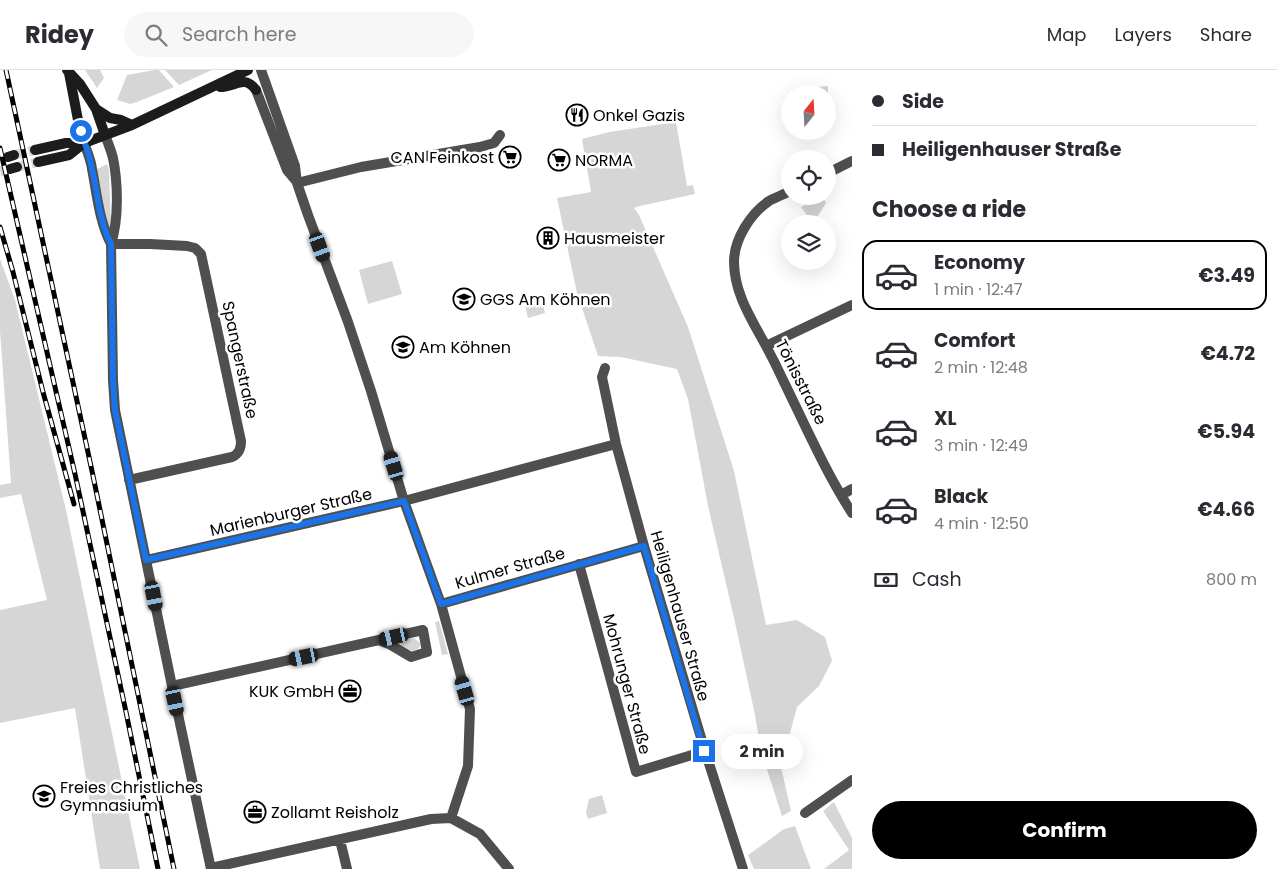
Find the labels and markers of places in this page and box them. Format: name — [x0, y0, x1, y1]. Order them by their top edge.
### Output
restaurant icon: Onkel Gazis — [565, 103, 589, 127]
place label: Onkel Gazis — [593, 104, 685, 127]
supermarket icon: CAN Feinkost — [498, 145, 522, 169]
place label: CAN Feinkost — [391, 146, 494, 169]
supermarket icon: NORMA — [547, 148, 571, 172]
place label: NORMA — [575, 149, 633, 172]
building icon: Hausmeister — [536, 226, 560, 250]
place label: Hausmeister — [564, 227, 665, 250]
school or university icon: GGS Am Köhnen — [452, 287, 476, 311]
place label: GGS Am Köhnen — [480, 288, 611, 311]
school or university icon: Am Köhnen — [391, 335, 415, 359]
place label: Am Köhnen — [419, 336, 511, 359]
office icon: KUK GmbH — [338, 679, 362, 703]
place label: KUK GmbH — [249, 680, 334, 703]
place label: Freies Christliches Gymnasium — [60, 776, 203, 817]
school or university icon: Freies Christliches Gymnasium — [32, 784, 56, 808]
office icon: Zollamt Reisholz — [243, 800, 267, 824]
place label: Zollamt Reisholz — [271, 801, 399, 824]

